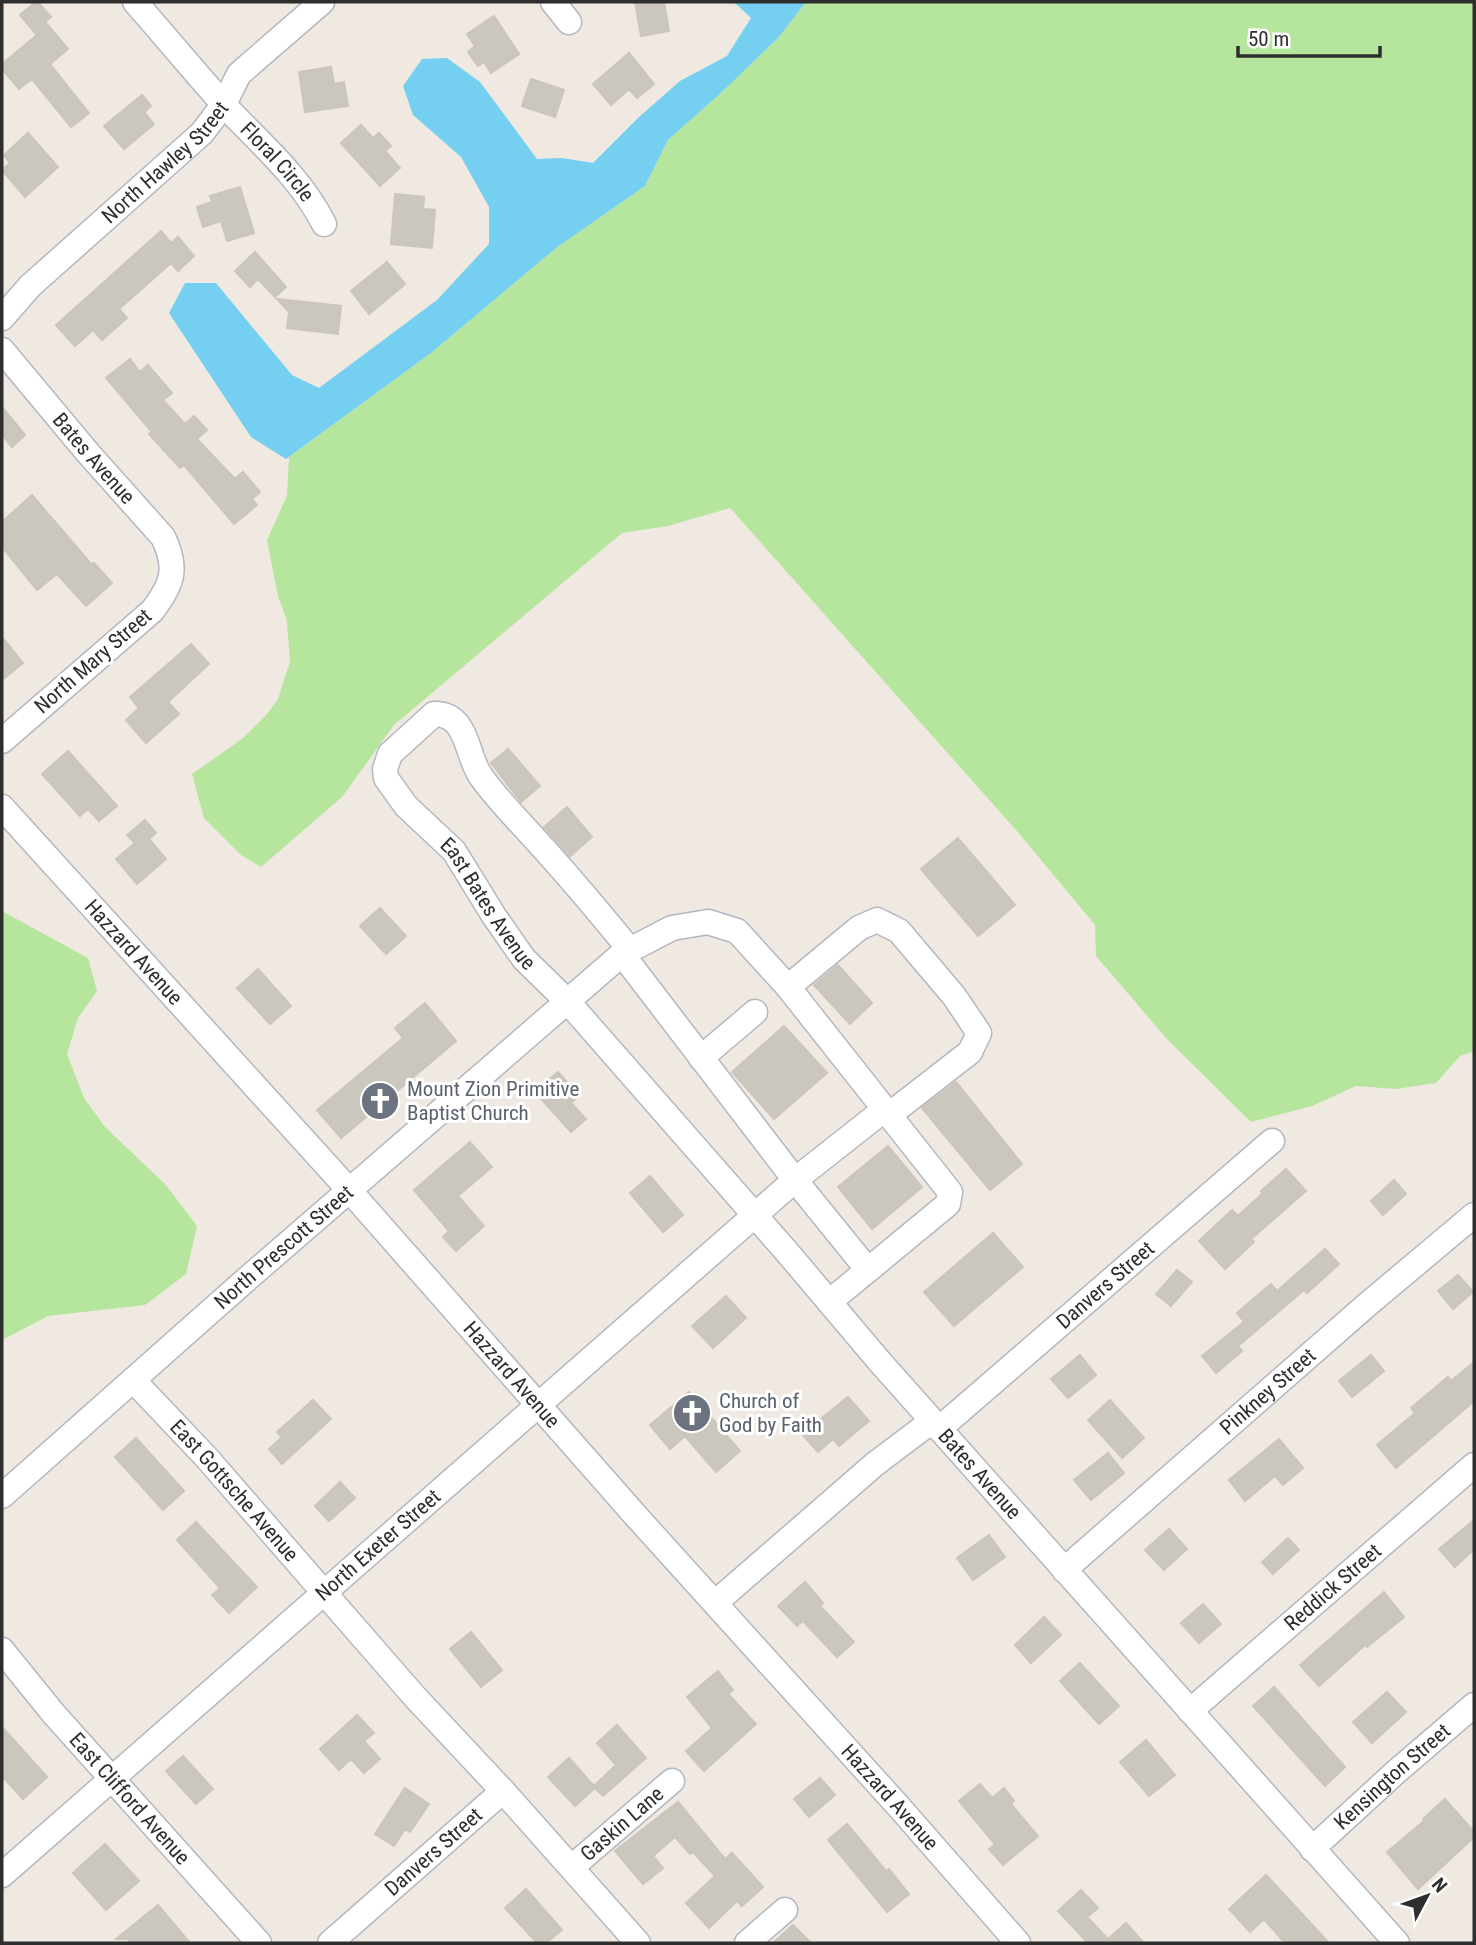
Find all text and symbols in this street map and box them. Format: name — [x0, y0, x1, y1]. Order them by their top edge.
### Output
scale bar — [1238, 14, 1380, 58]
text: 50 m — [1248, 27, 1289, 51]
street label: North Hawley Street — [97, 97, 233, 228]
street label: Floral Circle — [235, 117, 319, 206]
street label: Bates Avenue — [48, 408, 140, 509]
street label: North Mary Street — [30, 604, 156, 718]
street label: East Bates Avenue — [435, 833, 540, 975]
street label: Hazzard Avenue — [80, 895, 187, 1010]
place label: Mount Zion Primitive Baptist Church — [407, 1077, 579, 1125]
church icon: Mount Zion Primitive Baptist Church — [359, 1080, 401, 1122]
street label: North Prescott Street — [210, 1180, 358, 1314]
street label: Danvers Street — [1052, 1236, 1159, 1334]
street label: Hazzard Avenue — [459, 1317, 565, 1433]
street label: Pinkney Street — [1215, 1343, 1321, 1440]
place label: Church of God by Faith — [719, 1389, 822, 1437]
church icon: Church of God by Faith — [671, 1392, 713, 1434]
street label: East Gottsche Avenue — [165, 1415, 303, 1566]
street label: Bates Avenue — [933, 1424, 1026, 1524]
street label: North Exeter Street — [311, 1484, 445, 1606]
street label: Reddick Street — [1280, 1539, 1386, 1636]
street label: Kensington Street — [1329, 1719, 1455, 1834]
street label: East Clifford Avenue — [65, 1728, 195, 1870]
street label: Hazzard Avenue — [836, 1739, 943, 1855]
street label: Gaskin Lane — [576, 1782, 668, 1866]
street label: Danvers Street — [380, 1803, 487, 1901]
north arrow — [1392, 1861, 1462, 1931]
text: N — [1427, 1873, 1452, 1897]

